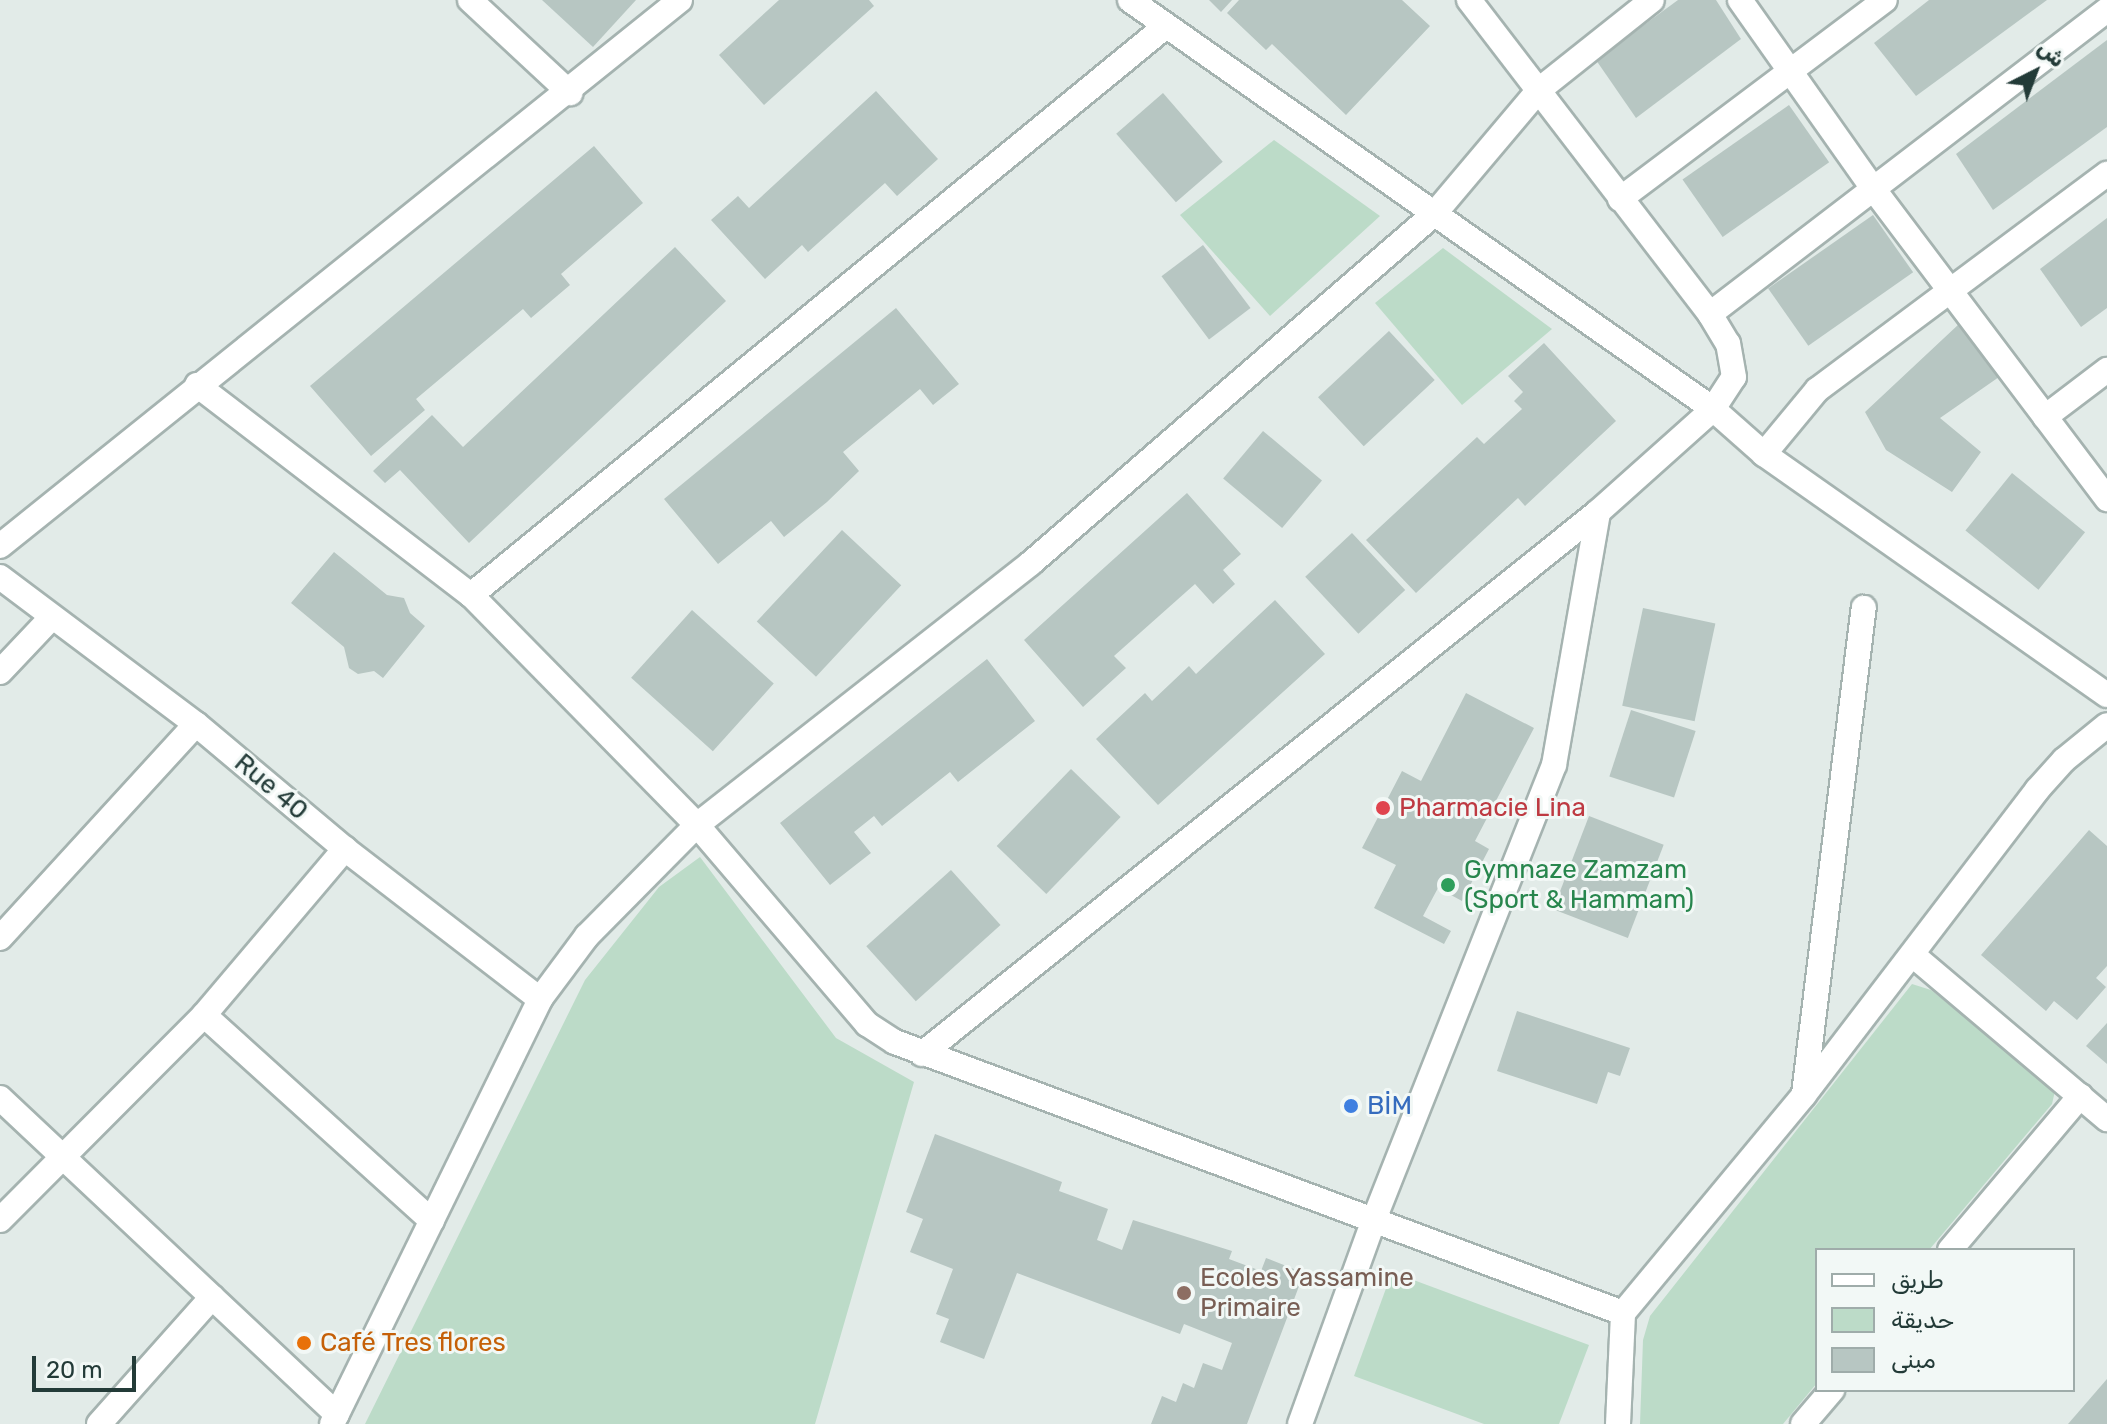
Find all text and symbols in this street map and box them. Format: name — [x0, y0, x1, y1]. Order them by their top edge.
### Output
north arrow — [1995, 32, 2075, 112]
text: ش — [2032, 34, 2071, 73]
street label: Rue 40 — [228, 747, 314, 827]
place label: Pharmacie Lina — [1399, 792, 1586, 824]
marker: Pharmacie Lina — [1374, 799, 1392, 817]
place label: Gymnaze Zamzam (Sport & Hammam) — [1464, 854, 1694, 916]
marker: Gymnaze Zamzam (Sport & Hammam) — [1439, 876, 1457, 894]
place label: BİM — [1367, 1090, 1412, 1122]
marker: BİM — [1342, 1097, 1360, 1115]
legend — [1815, 1248, 2075, 1392]
place label: Ecoles Yassamine Primaire — [1200, 1262, 1415, 1324]
text: طريق — [1891, 1266, 1944, 1294]
marker: Ecoles Yassamine Primaire — [1175, 1284, 1193, 1302]
text: حديقة — [1891, 1306, 1954, 1334]
place label: Café Tres flores — [320, 1327, 507, 1359]
marker: Café Tres flores — [295, 1334, 313, 1352]
scale bar — [36, 1340, 140, 1390]
text: مبنى — [1891, 1346, 1936, 1374]
text: 20 m — [46, 1356, 103, 1384]

